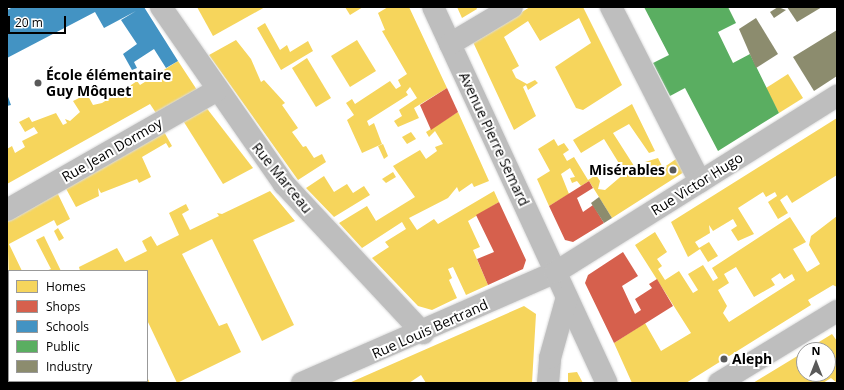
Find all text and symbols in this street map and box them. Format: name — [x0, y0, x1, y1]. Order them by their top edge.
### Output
scale bar — [10, 8, 68, 34]
text: 20 m — [15, 14, 43, 31]
place label: École élémentaire Guy Môquet — [46, 67, 171, 100]
street label: Avenue Pierre Semard — [456, 69, 532, 209]
marker: École élémentaire Guy Môquet — [33, 78, 43, 88]
street label: Rue Jean Dormoy — [59, 114, 165, 186]
street label: Rue Marceau — [248, 139, 316, 217]
street label: Rue Victor Hugo — [648, 149, 746, 219]
place label: Misérables — [589, 162, 665, 178]
marker: Misérables — [668, 165, 678, 175]
legend — [8, 270, 148, 382]
text: Homes — [46, 278, 86, 295]
street label: Rue Louis Bertrand — [369, 296, 491, 362]
text: Shops — [46, 298, 80, 315]
text: Schools — [46, 318, 89, 335]
text: Public — [46, 338, 80, 355]
north arrow — [796, 342, 836, 382]
text: N — [812, 343, 820, 358]
place label: Aleph — [732, 351, 772, 367]
marker: Aleph — [719, 354, 729, 364]
text: Industry — [46, 358, 92, 375]

